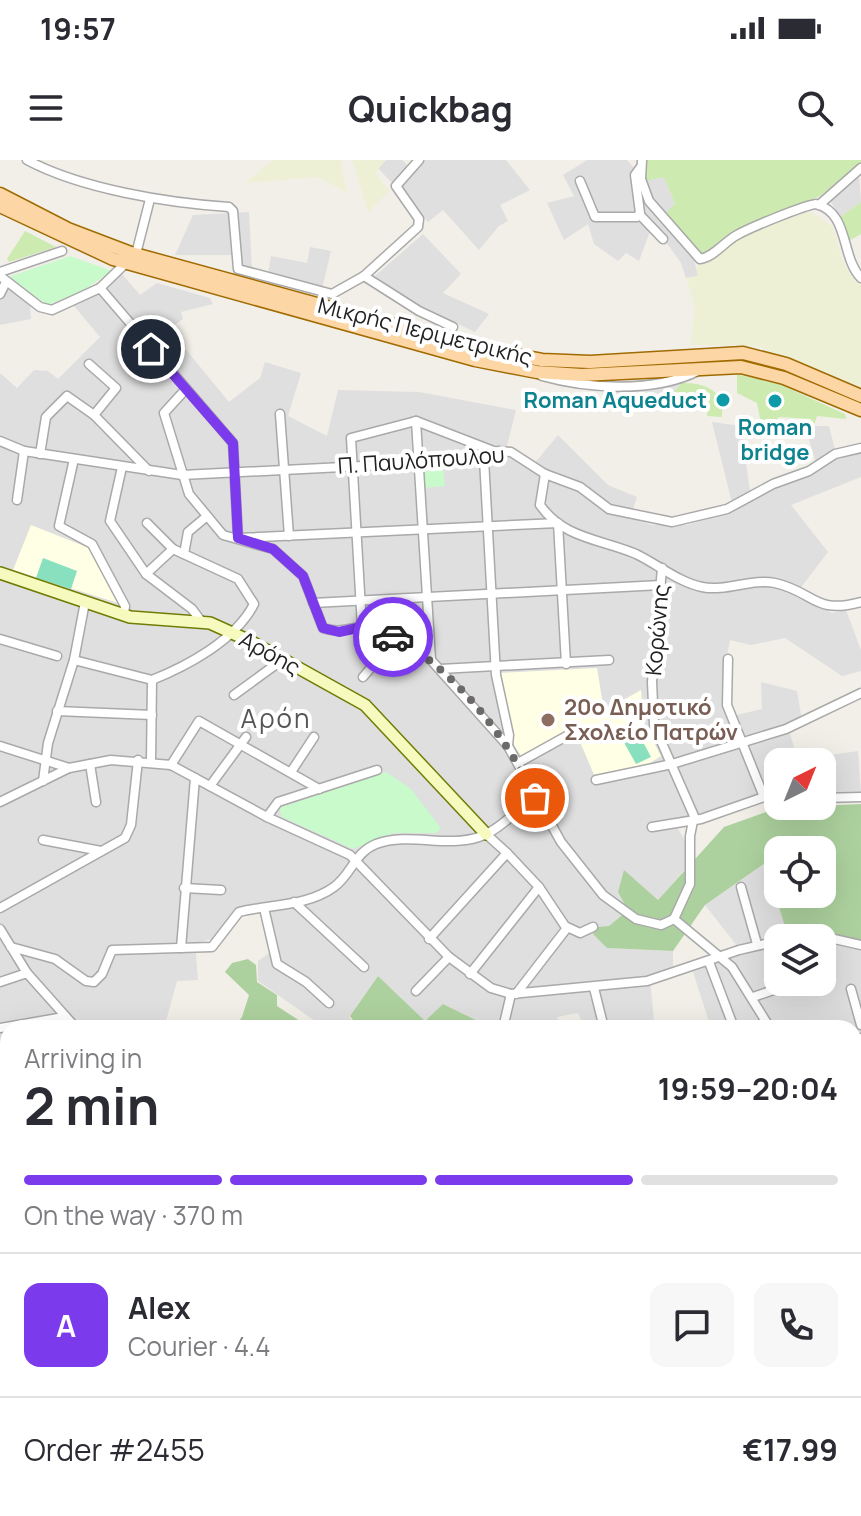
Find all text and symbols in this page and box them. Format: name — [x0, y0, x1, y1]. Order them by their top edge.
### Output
text: 19:57 — [40, 8, 116, 49]
text: Quickbag — [348, 84, 513, 133]
icon: menu — [24, 86, 68, 130]
icon: search — [793, 86, 837, 130]
street label: Μικρής Περιμετρικής — [315, 290, 535, 372]
pin — [117, 315, 185, 383]
icon: home — [129, 327, 173, 371]
place label: Roman Aqueduct — [523, 385, 707, 415]
marker: Roman Aqueduct — [714, 391, 732, 409]
marker: Roman bridge — [766, 392, 784, 410]
place label: Roman bridge — [738, 412, 812, 467]
street label: Π. Παυλόπουλου — [337, 439, 505, 481]
street label: Κορώνης — [638, 583, 676, 677]
courier — [353, 597, 433, 677]
icon: car — [371, 615, 415, 659]
street label: Αρόης — [234, 624, 306, 682]
place label: 20ο Δημοτικό Σχολείο Πατρών — [564, 692, 738, 747]
district label: Αρόη — [241, 700, 311, 736]
marker: 20ο Δημοτικό Σχολείο Πατρών — [539, 711, 557, 729]
north arrow — [764, 748, 836, 820]
map controls — [764, 748, 836, 996]
pin — [501, 764, 569, 832]
icon: bag — [513, 776, 557, 820]
button: locate — [764, 836, 836, 908]
button: layers — [764, 924, 836, 996]
text: Arriving in — [24, 1040, 142, 1076]
text: 19:59–20:04 — [658, 1068, 838, 1109]
text: 2 min — [24, 1070, 159, 1141]
text: On the way · 370 m — [24, 1197, 243, 1233]
button: chat — [650, 1283, 734, 1367]
button: phone — [754, 1283, 838, 1367]
text: Alex — [128, 1287, 191, 1328]
text: A — [56, 1305, 76, 1346]
text: Courier · 4.4 — [128, 1328, 270, 1364]
text: Order #2455 — [24, 1429, 205, 1470]
text: €17.99 — [742, 1429, 838, 1470]

